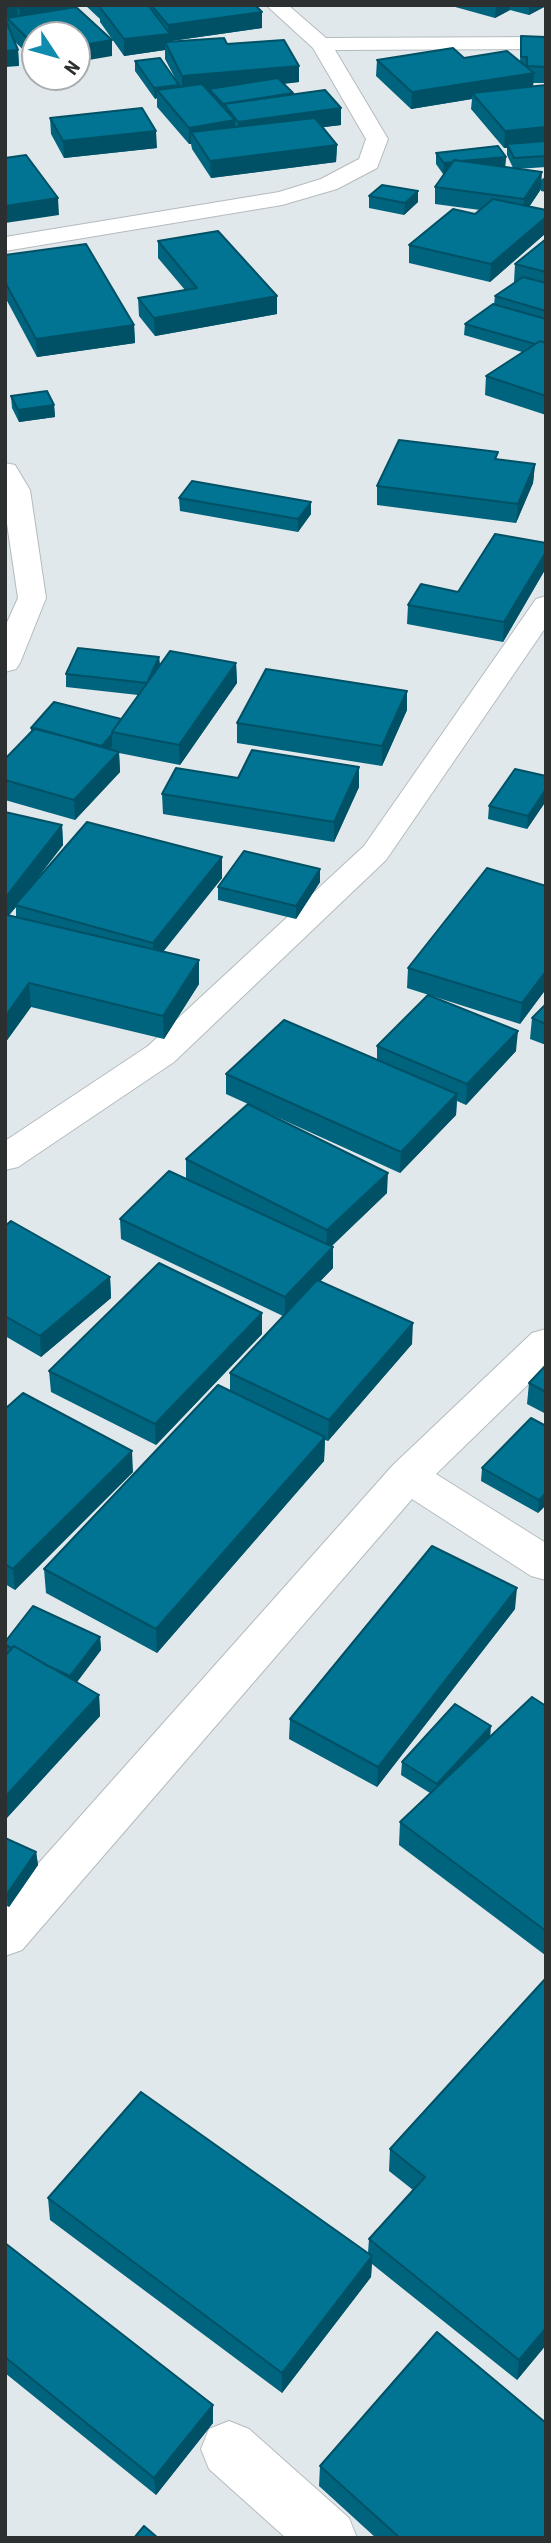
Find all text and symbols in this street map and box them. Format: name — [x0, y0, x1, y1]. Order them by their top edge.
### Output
north arrow — [21, 21, 91, 91]
text: N — [59, 56, 85, 79]

